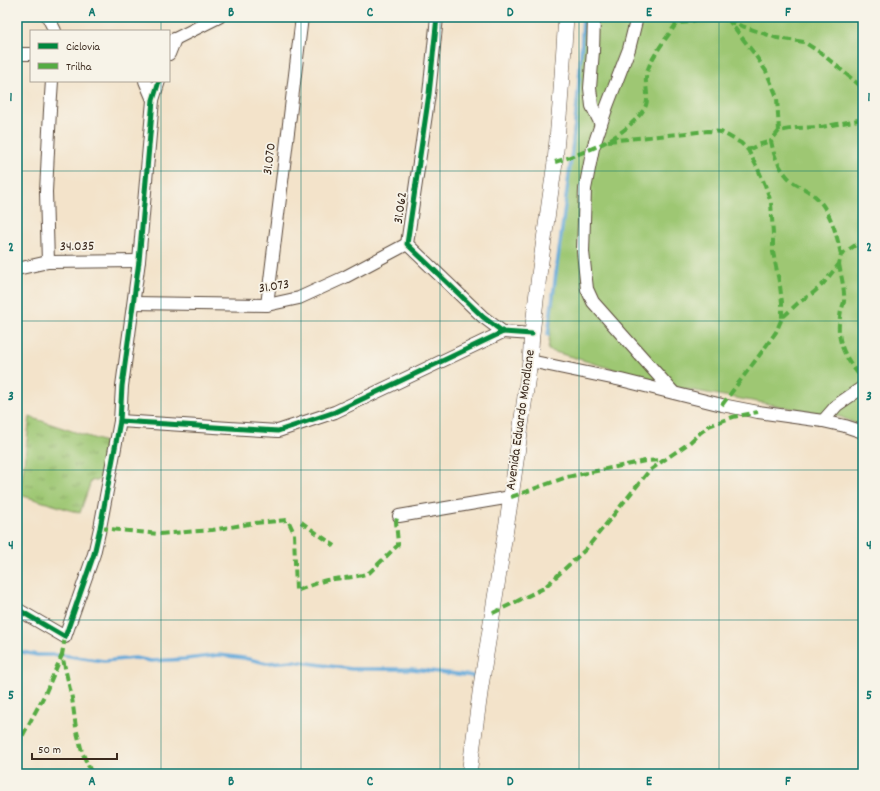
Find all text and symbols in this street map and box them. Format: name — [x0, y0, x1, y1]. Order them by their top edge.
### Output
text: A — [88, 4, 96, 23]
text: B — [228, 4, 234, 23]
text: C — [367, 4, 374, 23]
text: D — [507, 4, 514, 23]
text: E — [646, 4, 653, 23]
text: F — [785, 4, 791, 23]
legend — [30, 30, 170, 82]
text: Ciclovia — [66, 39, 100, 56]
text: Trilha — [66, 59, 92, 76]
text: 1 — [10, 89, 13, 108]
text: 1 — [868, 89, 871, 108]
street label: 31.070 — [258, 142, 282, 176]
street label: 31.062 — [389, 191, 413, 225]
street label: 34.035 — [59, 237, 95, 257]
text: 2 — [8, 239, 14, 258]
text: 2 — [866, 239, 872, 258]
street label: 31.073 — [257, 275, 291, 299]
street label: Avenida Eduardo Mondlane — [501, 348, 541, 492]
text: 3 — [8, 388, 14, 407]
text: 3 — [866, 388, 872, 407]
text: 4 — [8, 537, 14, 556]
text: 4 — [866, 537, 872, 556]
text: 5 — [8, 687, 14, 706]
text: 5 — [866, 687, 872, 706]
scale bar — [32, 735, 117, 761]
text: 50 m — [38, 742, 61, 759]
text: A — [88, 773, 96, 791]
text: B — [228, 773, 234, 791]
text: C — [367, 773, 374, 791]
text: D — [507, 773, 514, 791]
text: E — [646, 773, 653, 791]
text: F — [785, 773, 791, 791]

